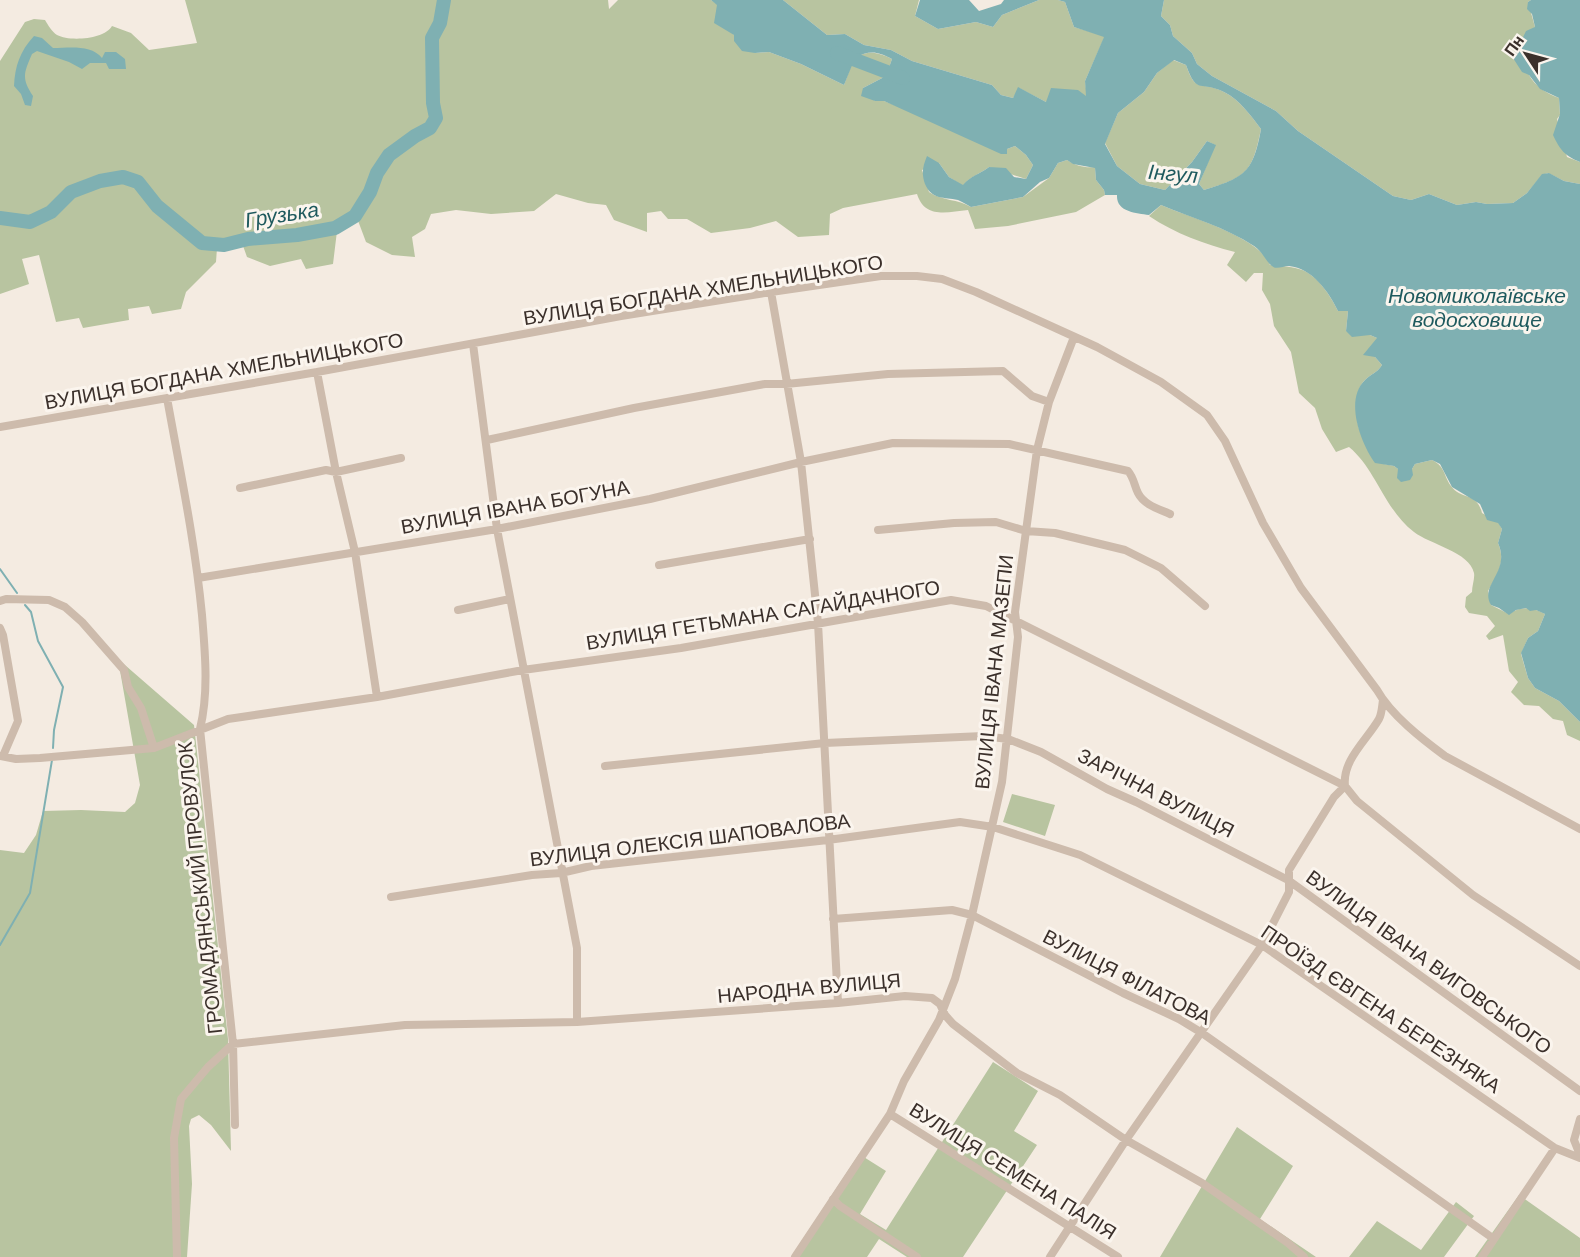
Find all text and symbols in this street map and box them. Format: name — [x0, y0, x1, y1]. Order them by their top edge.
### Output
north arrow — [1496, 24, 1556, 84]
text: Пн — [1501, 32, 1527, 59]
water label: Інгул — [1147, 160, 1199, 187]
water label: Грузька — [243, 197, 320, 232]
street label: ВУЛИЦЯ БОГДАНА ХМЕЛЬНИЦЬКОГО — [522, 251, 884, 329]
water label: Новомиколаївське водосховище — [1388, 284, 1566, 331]
street label: ВУЛИЦЯ БОГДАНА ХМЕЛЬНИЦЬКОГО — [43, 329, 405, 413]
street label: ВУЛИЦЯ ІВАНА БОГУНА — [399, 476, 632, 538]
street label: ВУЛИЦЯ ІВАНА МАЗЕПИ — [971, 554, 1017, 790]
street label: ВУЛИЦЯ ГЕТЬМАНА САГАЙДАЧНОГО — [584, 575, 941, 654]
street label: ГРОМАДЯНСЬКИЙ ПРОВУЛОК — [173, 740, 226, 1035]
street label: ЗАРІЧНА ВУЛИЦЯ — [1074, 744, 1238, 842]
street label: ВУЛИЦЯ ОЛЕКСІЯ ШАПОВАЛОВА — [528, 809, 852, 871]
street label: ВУЛИЦЯ ІВАНА ВИГОВСЬКОГО — [1302, 866, 1556, 1058]
street label: ПРОЇЗД ЄВГЕНА БЕРЕЗНЯКА — [1257, 921, 1505, 1098]
street label: ВУЛИЦЯ ФІЛАТОВА — [1039, 925, 1215, 1029]
street label: НАРОДНА ВУЛИЦЯ — [716, 969, 902, 1007]
street label: ВУЛИЦЯ СЕМЕНА ПАЛІЯ — [906, 1098, 1120, 1244]

